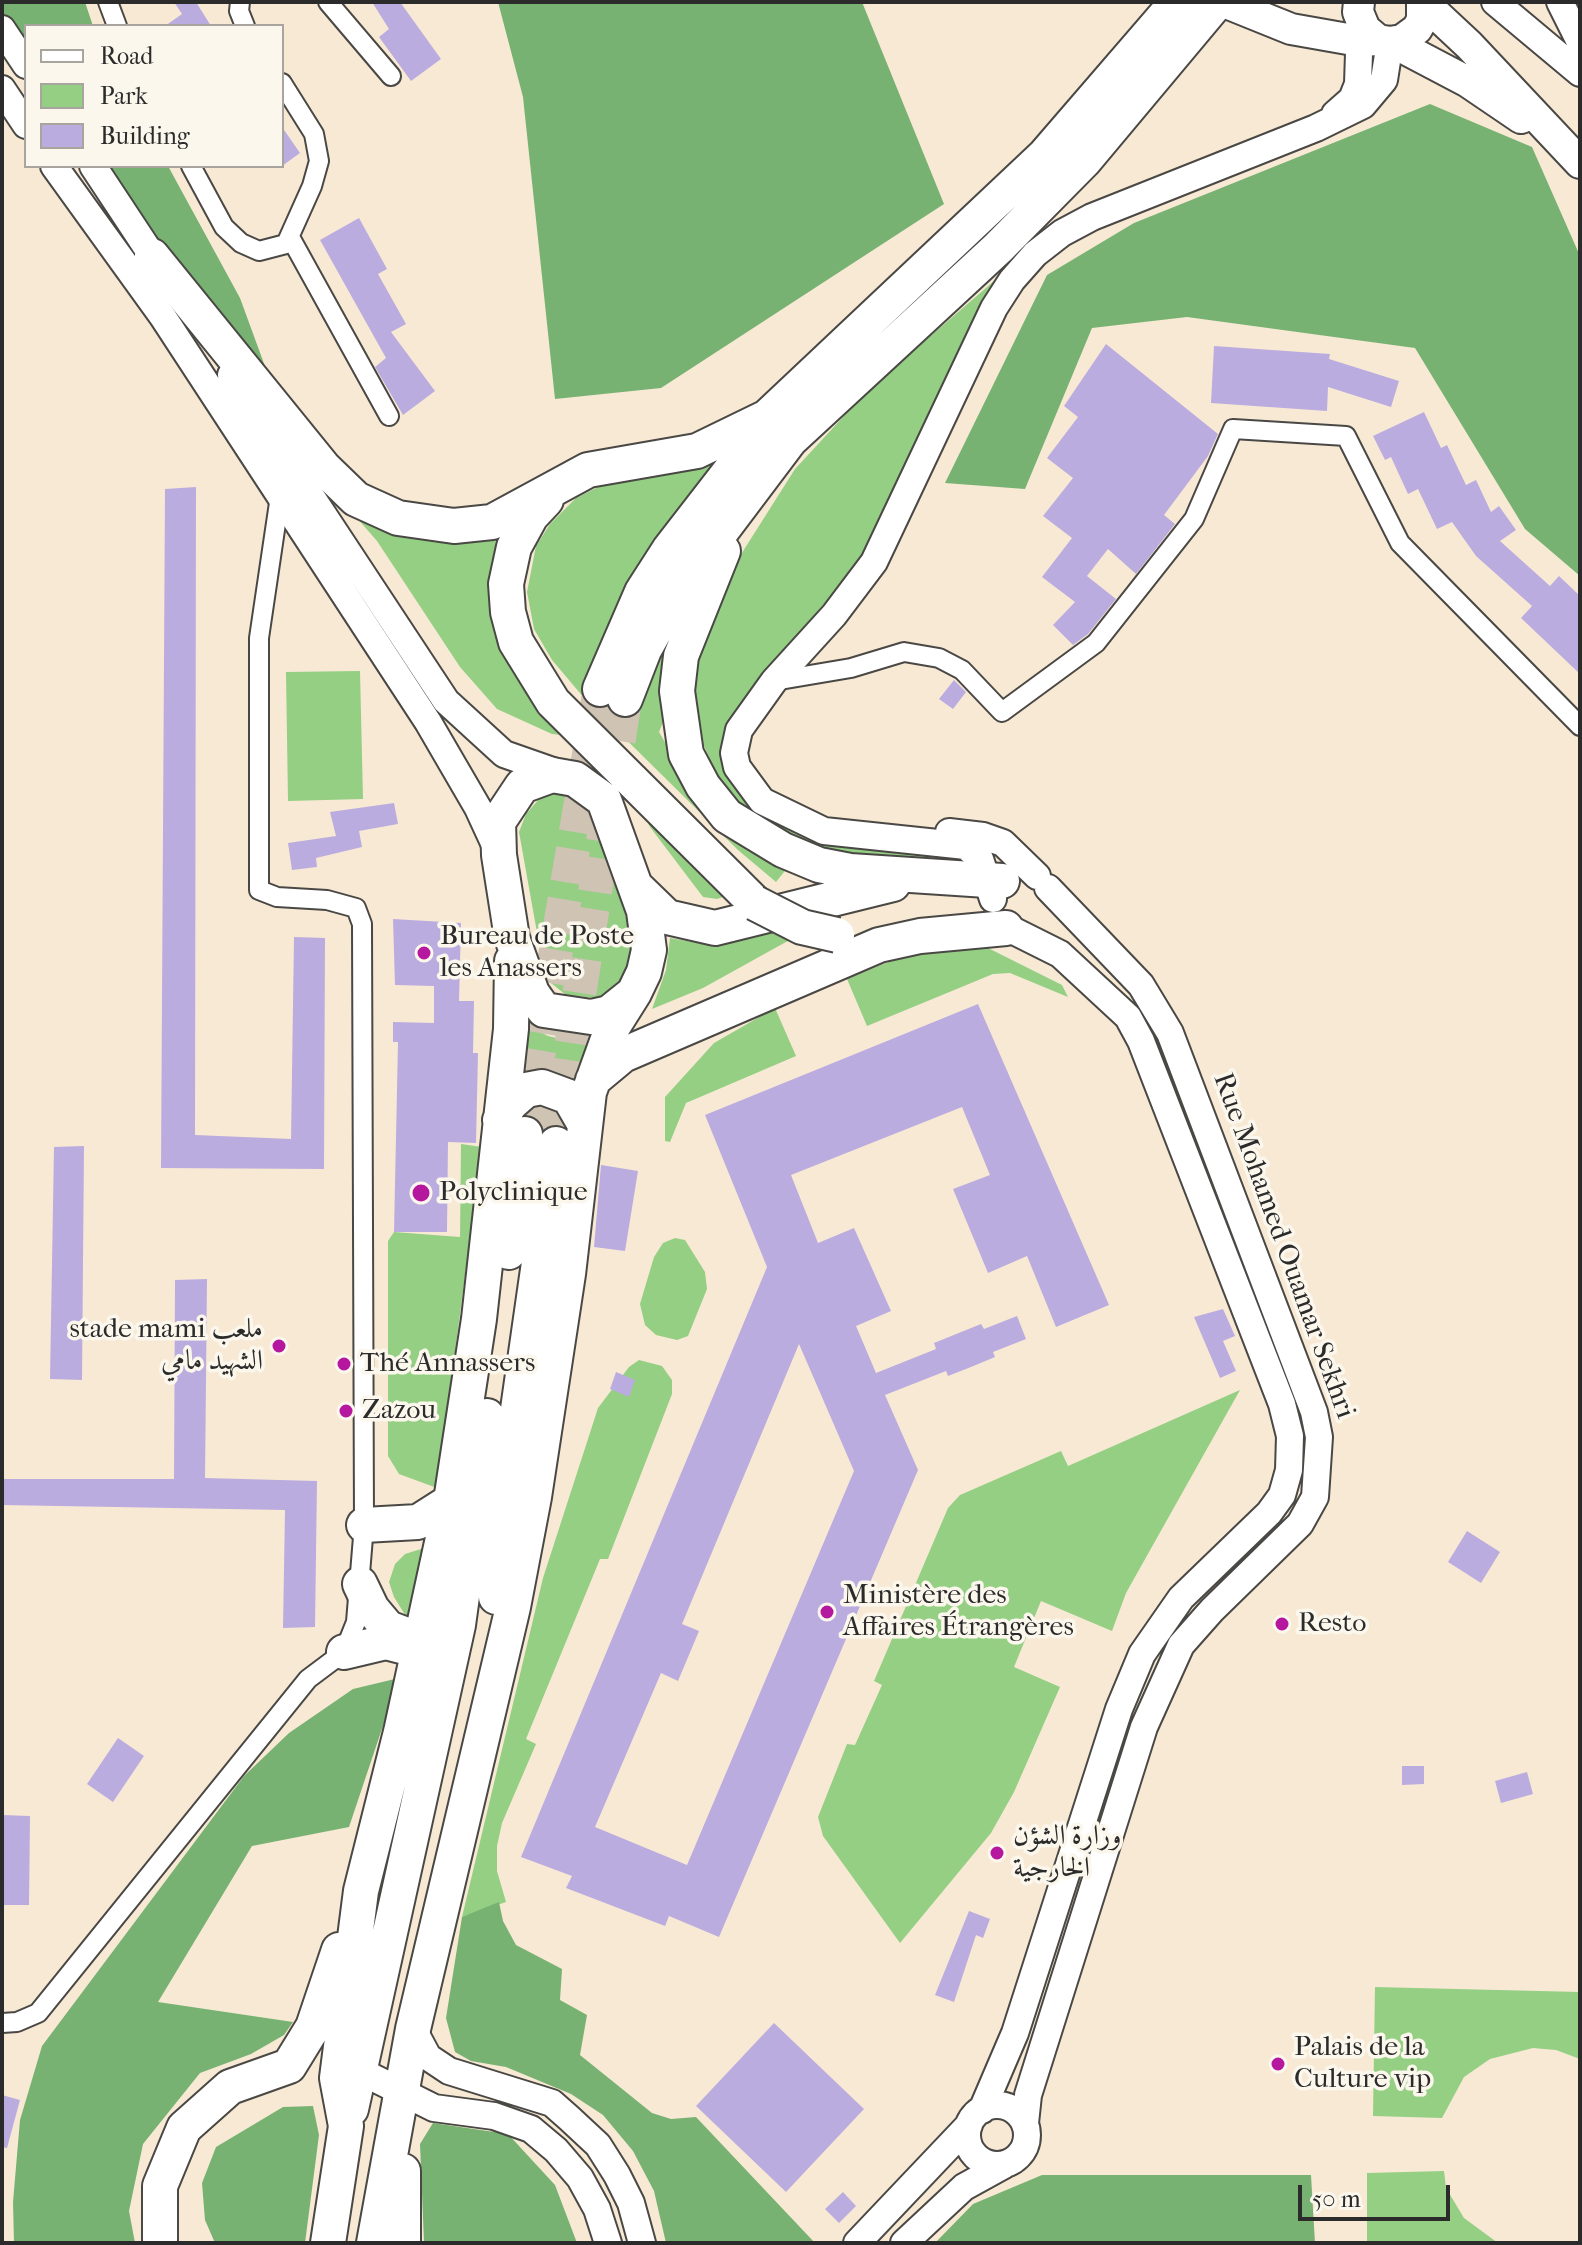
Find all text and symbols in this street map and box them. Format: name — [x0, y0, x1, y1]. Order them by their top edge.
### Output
legend — [24, 24, 284, 168]
text: Road — [100, 42, 153, 70]
text: Park — [100, 82, 148, 110]
text: Building — [100, 122, 190, 150]
place label: Bureau de Poste les Anassers — [440, 920, 634, 986]
marker: Bureau de Poste les Anassers — [415, 944, 433, 962]
street label: Rue Mohamed Ouamar Sekhri — [1205, 1069, 1361, 1423]
place label: Polyclinique — [439, 1176, 588, 1210]
marker: Polyclinique — [410, 1182, 432, 1204]
place label: stade mami ملعب الشهيد مامي — [69, 1313, 263, 1379]
marker: stade mami ملعب الشهيد مامي — [270, 1337, 288, 1355]
place label: Thé Annassers — [360, 1347, 535, 1381]
marker: Thé Annassers — [335, 1355, 353, 1373]
place label: Zazou — [362, 1394, 436, 1428]
marker: Zazou — [337, 1402, 355, 1420]
place label: Ministère des Affaires Étrangères — [843, 1579, 1074, 1645]
marker: Ministère des Affaires Étrangères — [818, 1603, 836, 1621]
place label: Resto — [1298, 1607, 1366, 1641]
marker: Resto — [1273, 1615, 1291, 1633]
place label: وزارة الشؤن الخارجية — [1013, 1820, 1122, 1886]
marker: وزارة الشؤن الخارجية — [988, 1844, 1006, 1862]
place label: Palais de la Culture vip — [1294, 2031, 1431, 2097]
marker: Palais de la Culture vip — [1269, 2055, 1287, 2073]
scale bar — [1302, 2169, 1454, 2219]
text: 50 m — [1312, 2185, 1361, 2213]

